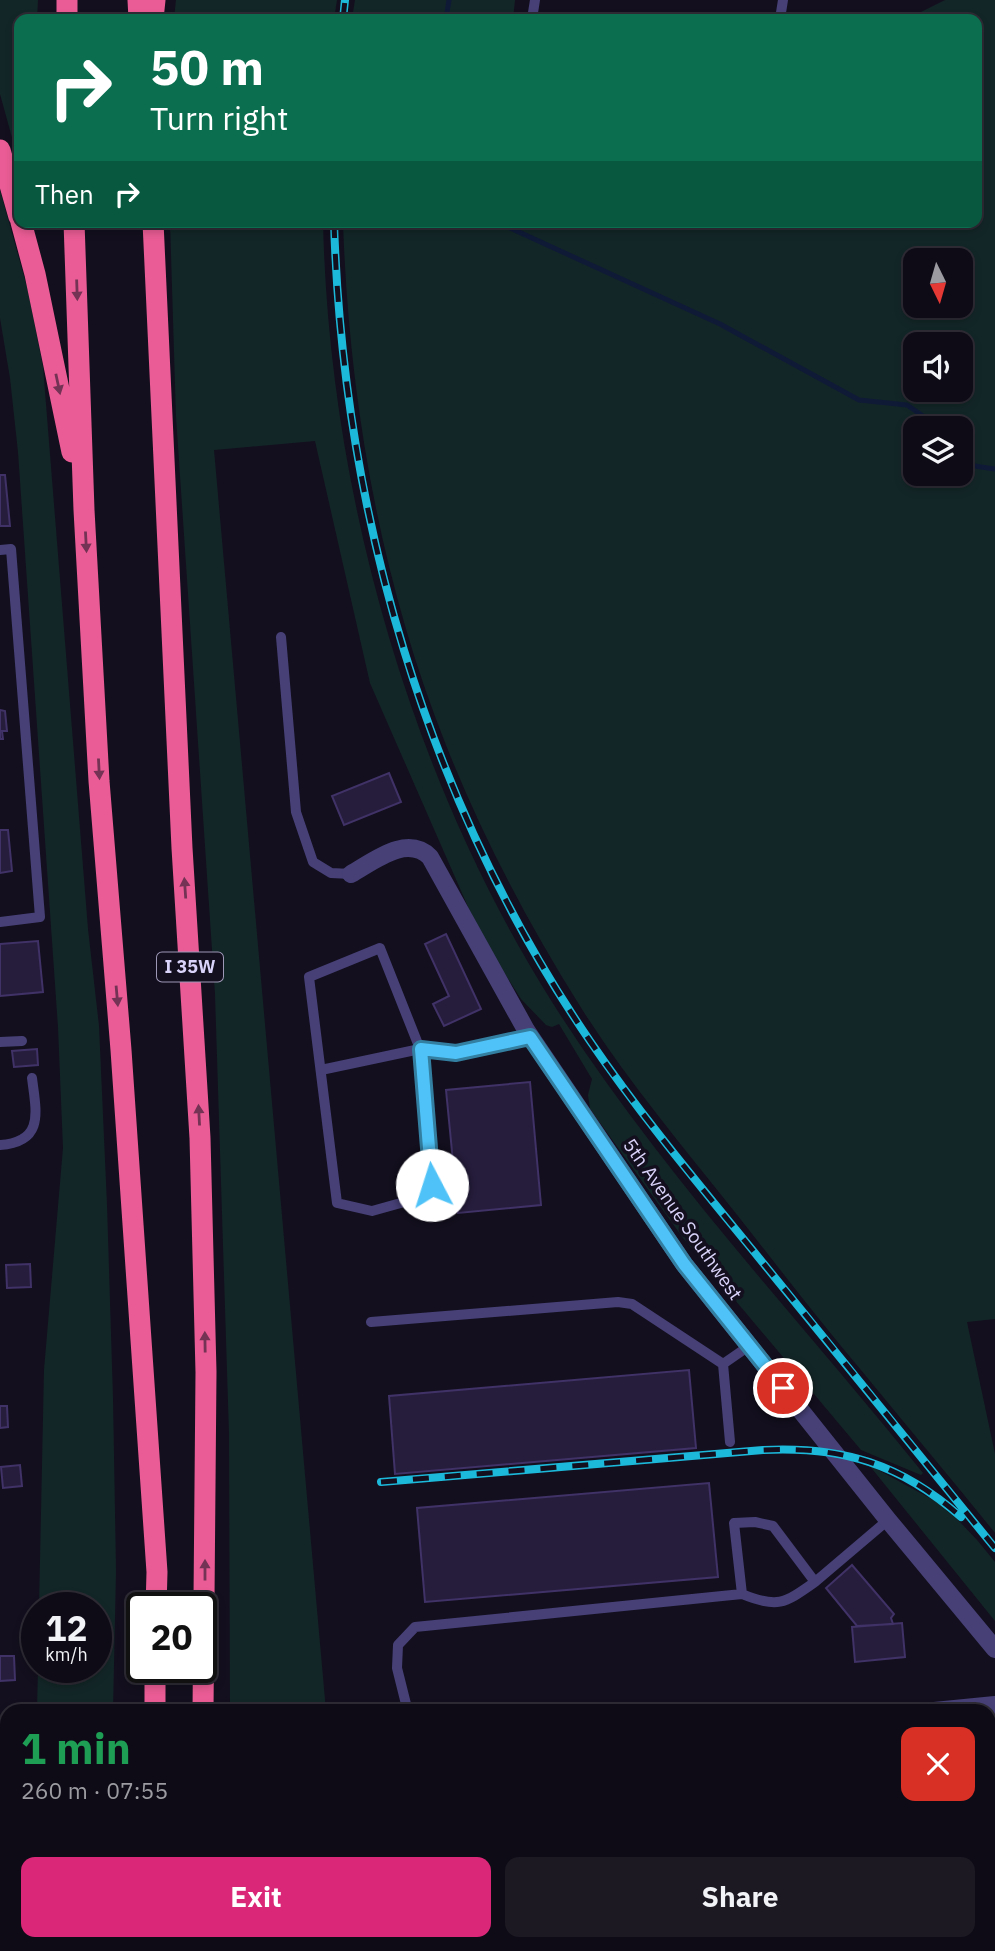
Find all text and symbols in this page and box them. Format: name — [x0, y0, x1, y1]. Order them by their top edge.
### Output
text: 50 m — [150, 35, 264, 98]
icon: right — [35, 42, 126, 133]
text: Turn right — [150, 97, 288, 139]
icon: right — [108, 175, 146, 213]
text: Then — [35, 177, 94, 211]
north arrow — [903, 248, 973, 318]
map controls — [903, 248, 973, 486]
one-way arrow — [71, 280, 82, 302]
button: sound — [903, 332, 973, 402]
one-way arrow — [53, 373, 64, 395]
button: layers — [903, 416, 973, 486]
one-way arrow — [81, 532, 92, 554]
one-way arrow — [93, 759, 104, 781]
one-way arrow — [179, 877, 190, 899]
road number: I 35W — [157, 952, 223, 982]
one-way arrow — [112, 985, 123, 1007]
one-way arrow — [193, 1104, 204, 1126]
street label: 5th Avenue Southwest — [618, 1134, 748, 1304]
position arrow — [395, 1148, 469, 1222]
one-way arrow — [199, 1331, 211, 1353]
pin — [753, 1358, 813, 1418]
icon: arrive — [764, 1369, 802, 1407]
one-way arrow — [199, 1559, 210, 1581]
speed limit sign: 20 — [126, 1592, 217, 1683]
text: 12 — [45, 1605, 88, 1651]
text: km/h — [45, 1643, 88, 1666]
text: 1 min — [21, 1721, 131, 1776]
button: close — [901, 1727, 975, 1801]
text: 260 m · 07:55 — [21, 1775, 168, 1805]
button: Exit — [21, 1857, 491, 1937]
button: Share — [505, 1857, 975, 1937]

